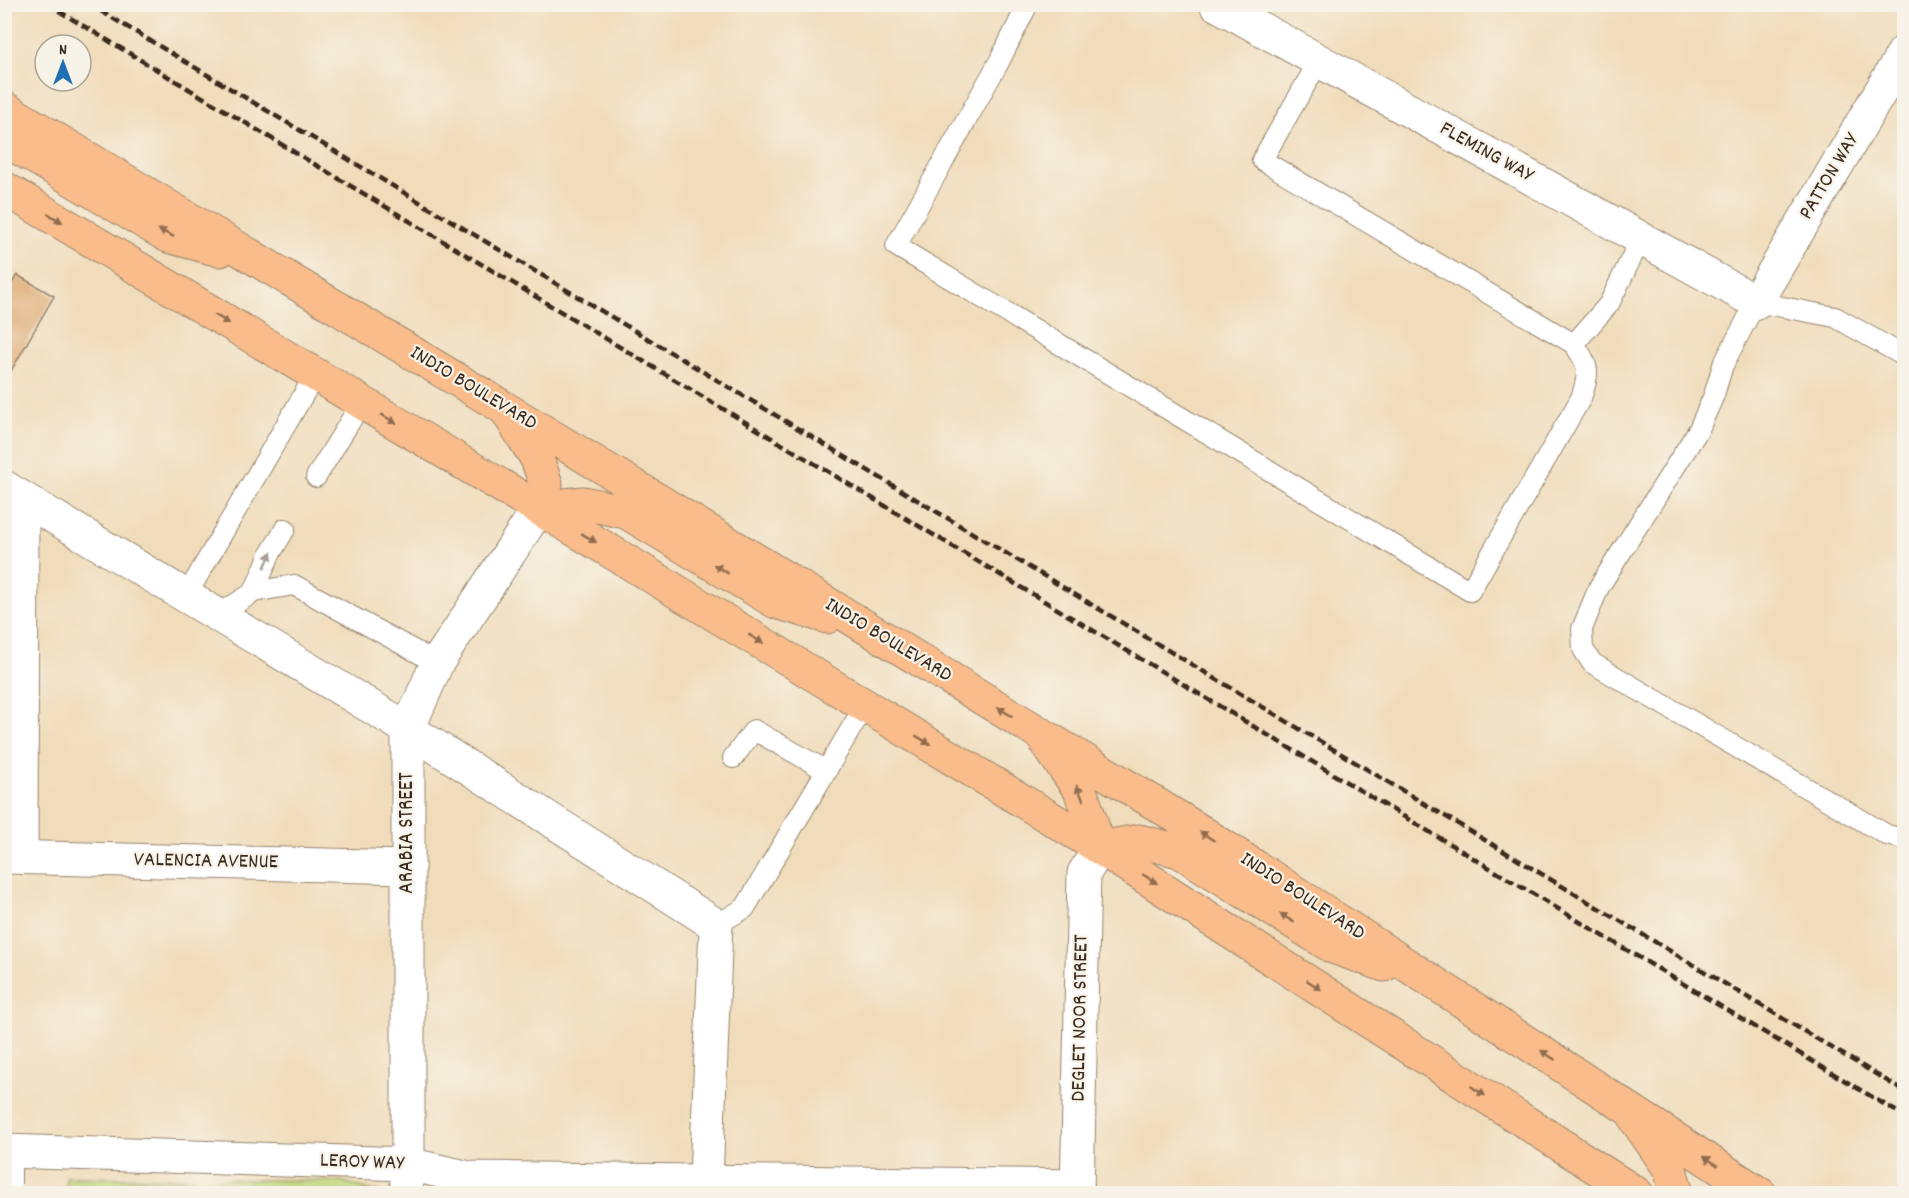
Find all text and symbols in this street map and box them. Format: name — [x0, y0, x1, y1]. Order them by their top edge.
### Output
north arrow — [33, 33, 93, 93]
text: N — [59, 39, 67, 62]
street label: FLEMING WAY — [1434, 115, 1540, 192]
street label: PATTON WAY — [1792, 127, 1868, 226]
one-way arrow — [47, 213, 63, 224]
one-way arrow — [157, 229, 174, 238]
one-way arrow — [214, 313, 230, 324]
street label: INDIO BOULEVARD — [404, 339, 543, 439]
one-way arrow — [381, 414, 398, 424]
one-way arrow — [581, 533, 597, 544]
one-way arrow — [264, 551, 273, 568]
one-way arrow — [713, 563, 729, 574]
street label: INDIO BOULEVARD — [819, 591, 958, 691]
one-way arrow — [748, 634, 765, 644]
one-way arrow — [996, 707, 1013, 717]
one-way arrow — [915, 735, 931, 746]
street label: ARABIA STREET — [393, 772, 423, 894]
one-way arrow — [1076, 785, 1085, 802]
one-way arrow — [1199, 830, 1215, 841]
street label: INDIO BOULEVARD — [1233, 845, 1371, 949]
street label: VALENCIA AVENUE — [134, 846, 279, 878]
one-way arrow — [1142, 873, 1158, 884]
one-way arrow — [1279, 913, 1295, 924]
street label: DEGLET NOOR STREET — [1065, 934, 1097, 1102]
one-way arrow — [1306, 979, 1322, 990]
one-way arrow — [1540, 1049, 1556, 1061]
one-way arrow — [1470, 1085, 1486, 1096]
street label: LEROY WAY — [319, 1147, 406, 1180]
one-way arrow — [1703, 1156, 1719, 1167]

